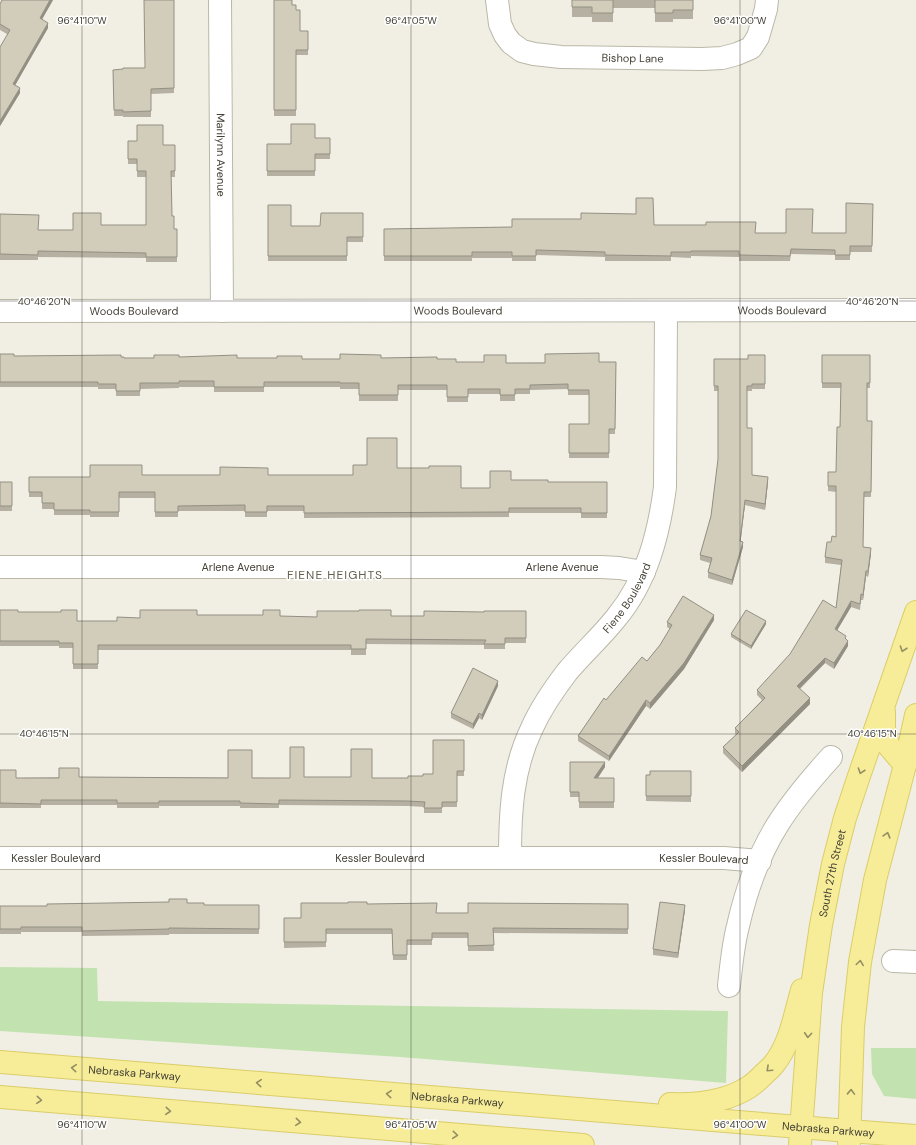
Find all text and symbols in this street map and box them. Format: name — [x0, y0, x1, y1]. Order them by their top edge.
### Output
text: 96°41'10"W — [57, 14, 107, 27]
text: 96°41'05"W — [385, 14, 437, 27]
text: 96°41'00"W — [713, 14, 767, 27]
street label: Bishop Lane — [602, 51, 664, 65]
street label: Marilynn Avenue — [214, 113, 228, 197]
text: 40°46'20"N — [18, 295, 70, 308]
text: 40°46'20"N — [846, 295, 898, 308]
street label: Woods Boulevard — [414, 303, 502, 318]
street label: Woods Boulevard — [738, 303, 826, 317]
street label: Woods Boulevard — [90, 304, 178, 318]
street label: Arlene Avenue — [201, 560, 275, 574]
street label: Arlene Avenue — [525, 560, 599, 574]
street label: Fiene Boulevard — [599, 561, 654, 636]
district label: FIENE HEIGHTS — [287, 567, 383, 583]
one-way arrow — [900, 645, 908, 652]
text: 40°46'15"N — [19, 727, 69, 740]
text: 40°46'15"N — [847, 727, 897, 740]
one-way arrow — [857, 768, 865, 775]
street label: South 27th Street — [816, 828, 849, 918]
one-way arrow — [882, 832, 890, 839]
street label: Kessler Boulevard — [11, 851, 101, 865]
street label: Kessler Boulevard — [335, 851, 425, 865]
street label: Kessler Boulevard — [659, 851, 749, 867]
one-way arrow — [855, 960, 864, 966]
one-way arrow — [804, 1032, 813, 1038]
street label: Nebraska Parkway — [88, 1062, 181, 1084]
one-way arrow — [71, 1064, 77, 1073]
one-way arrow — [767, 1064, 774, 1071]
one-way arrow — [256, 1079, 262, 1088]
street label: Nebraska Parkway — [411, 1088, 504, 1110]
one-way arrow — [386, 1089, 392, 1098]
one-way arrow — [847, 1089, 855, 1095]
one-way arrow — [36, 1096, 42, 1105]
one-way arrow — [165, 1106, 171, 1115]
one-way arrow — [295, 1117, 301, 1126]
text: 96°41'10"W — [57, 1118, 107, 1131]
text: 96°41'05"W — [385, 1118, 437, 1131]
text: 96°41'00"W — [713, 1118, 767, 1131]
street label: Nebraska Parkway — [782, 1119, 875, 1140]
one-way arrow — [452, 1130, 459, 1139]

